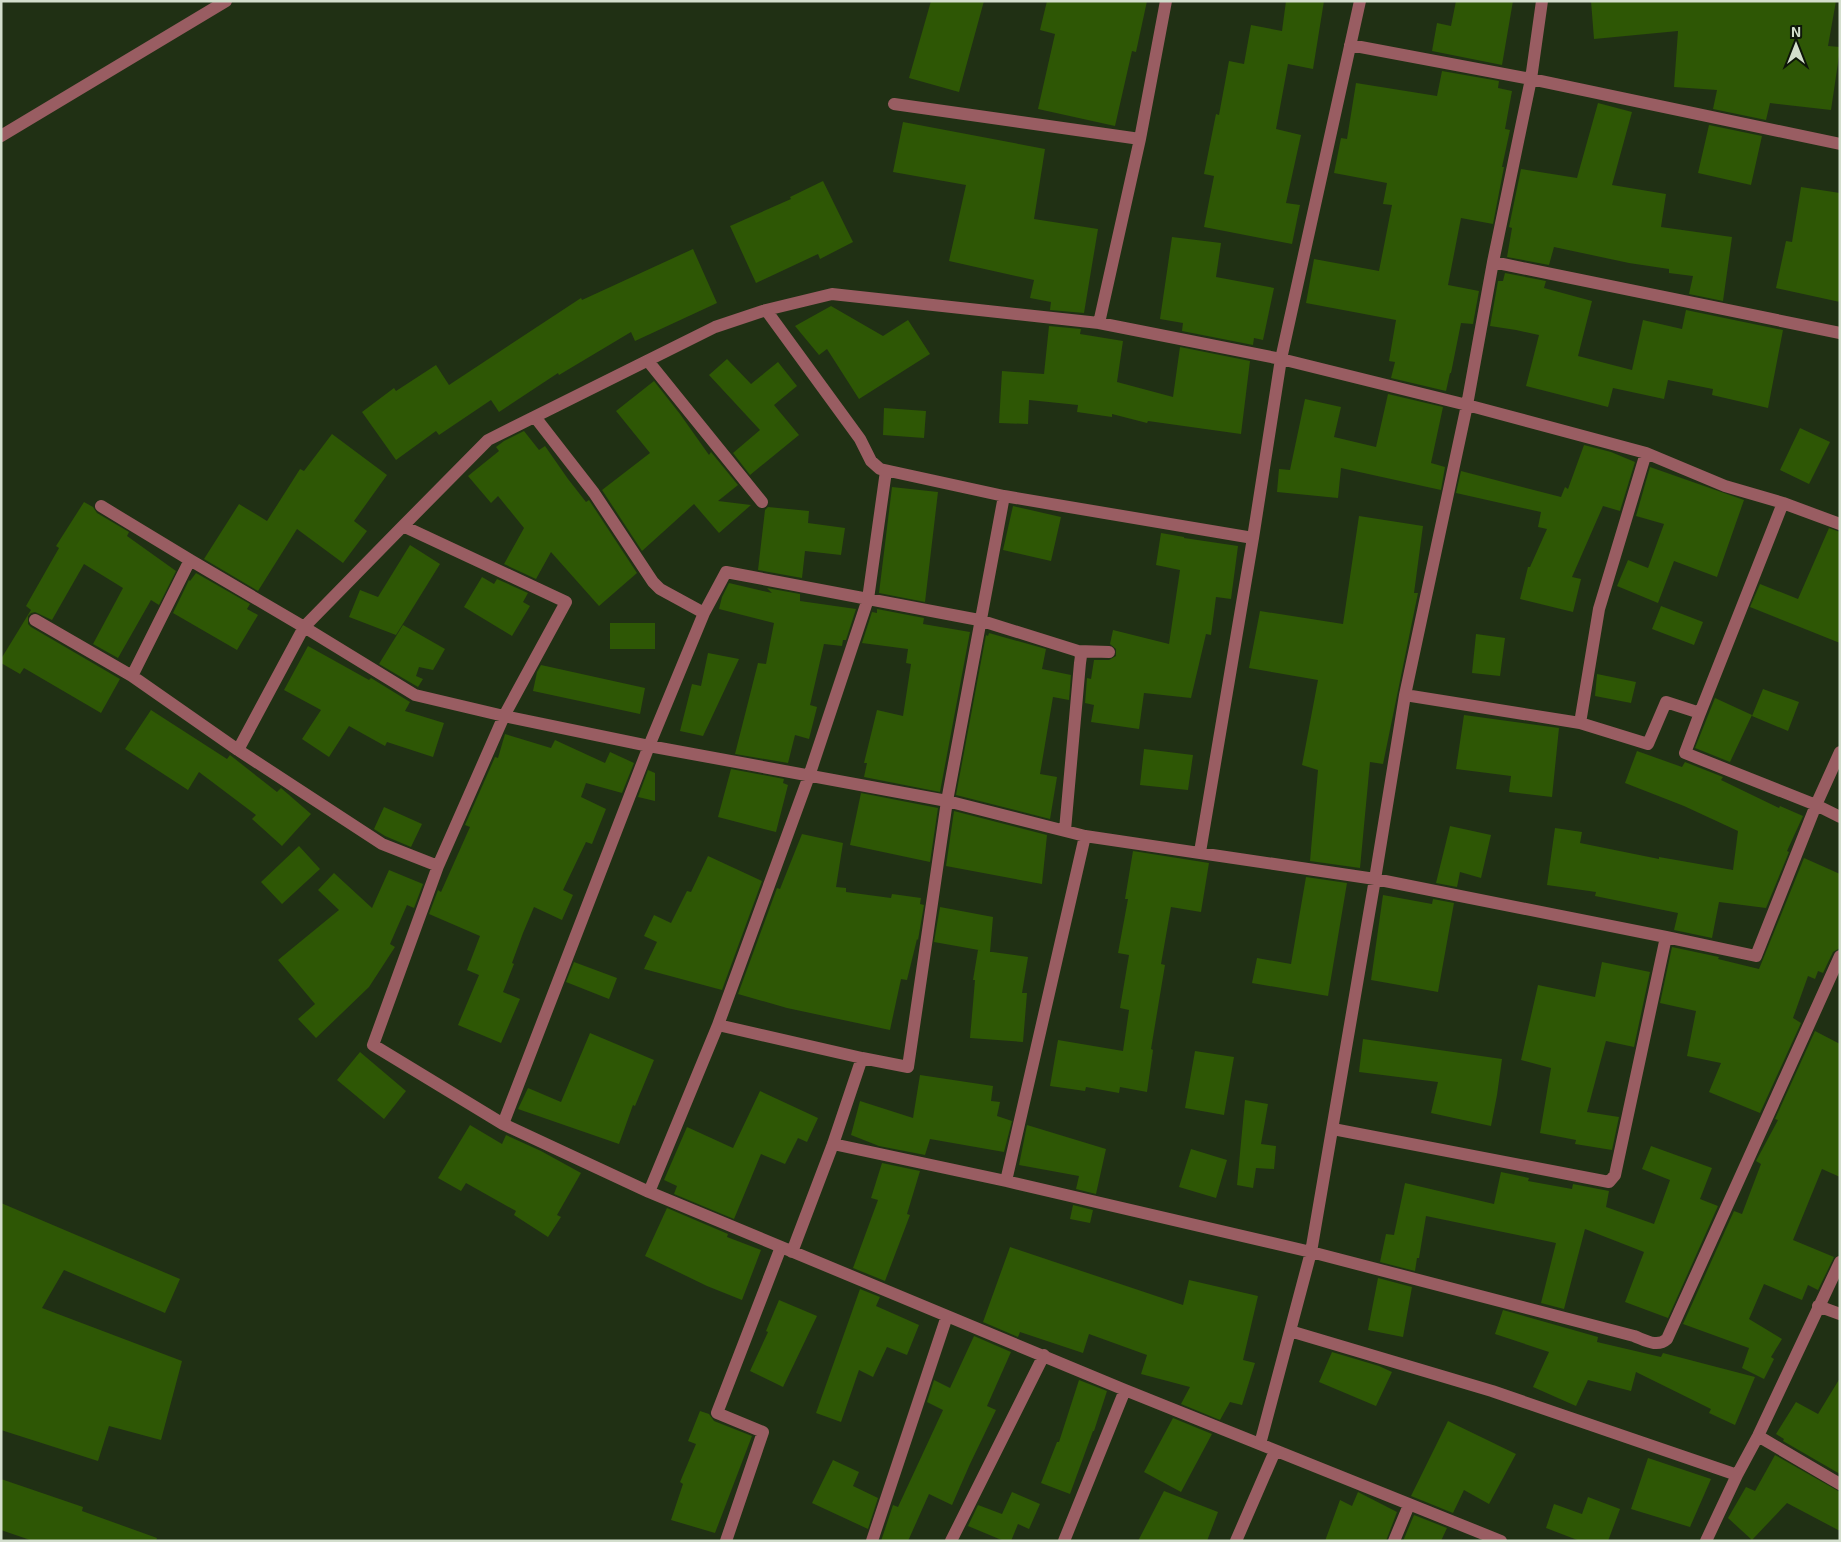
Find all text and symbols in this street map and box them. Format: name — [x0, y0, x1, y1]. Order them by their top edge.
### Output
north arrow — [1771, 20, 1821, 70]
text: N — [1791, 23, 1801, 40]

